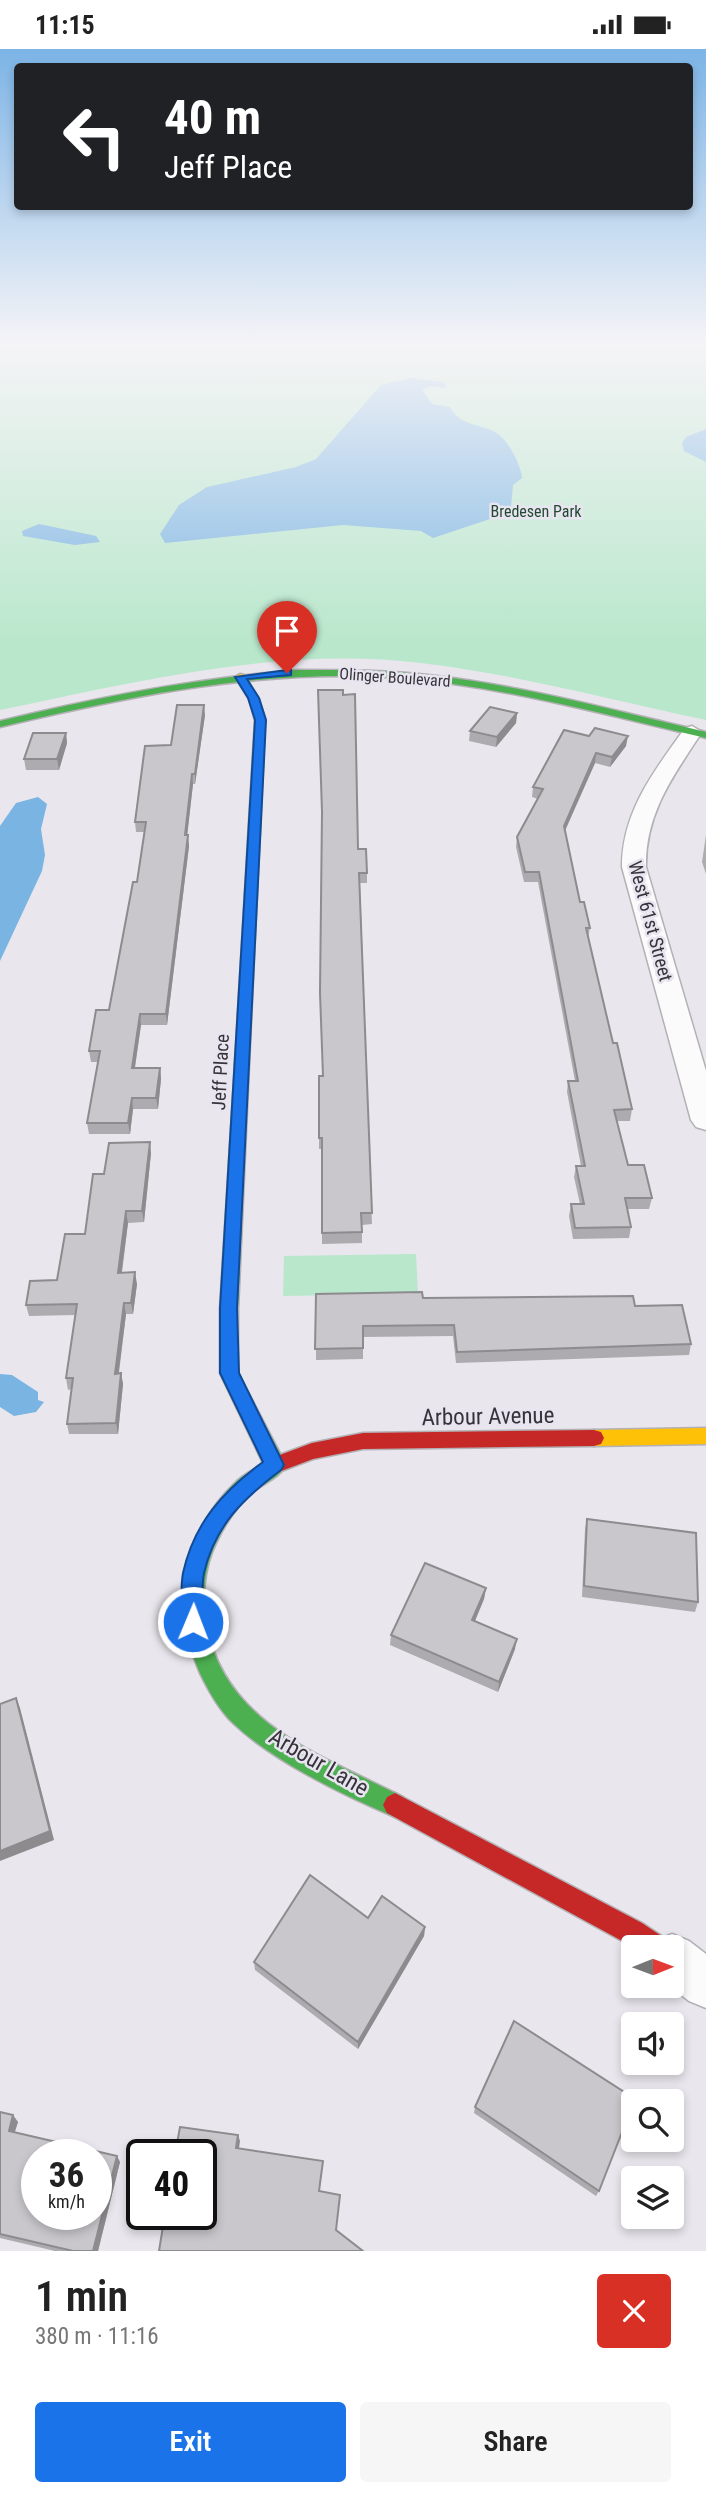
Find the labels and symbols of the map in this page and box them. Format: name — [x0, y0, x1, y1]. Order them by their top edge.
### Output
park label: Bredesen Park — [490, 502, 582, 521]
pin — [257, 601, 317, 673]
street label: Olinger Boulevard — [339, 664, 451, 691]
street label: West 61st Street — [623, 858, 678, 984]
street label: Jeff Place — [207, 1033, 234, 1111]
street label: Arbour Avenue — [421, 1402, 555, 1431]
position arrow — [156, 1585, 230, 1659]
street label: Arbour Lane — [264, 1723, 373, 1802]
north arrow — [621, 1935, 684, 1999]
speed limit sign: 40 — [126, 2139, 217, 2230]

